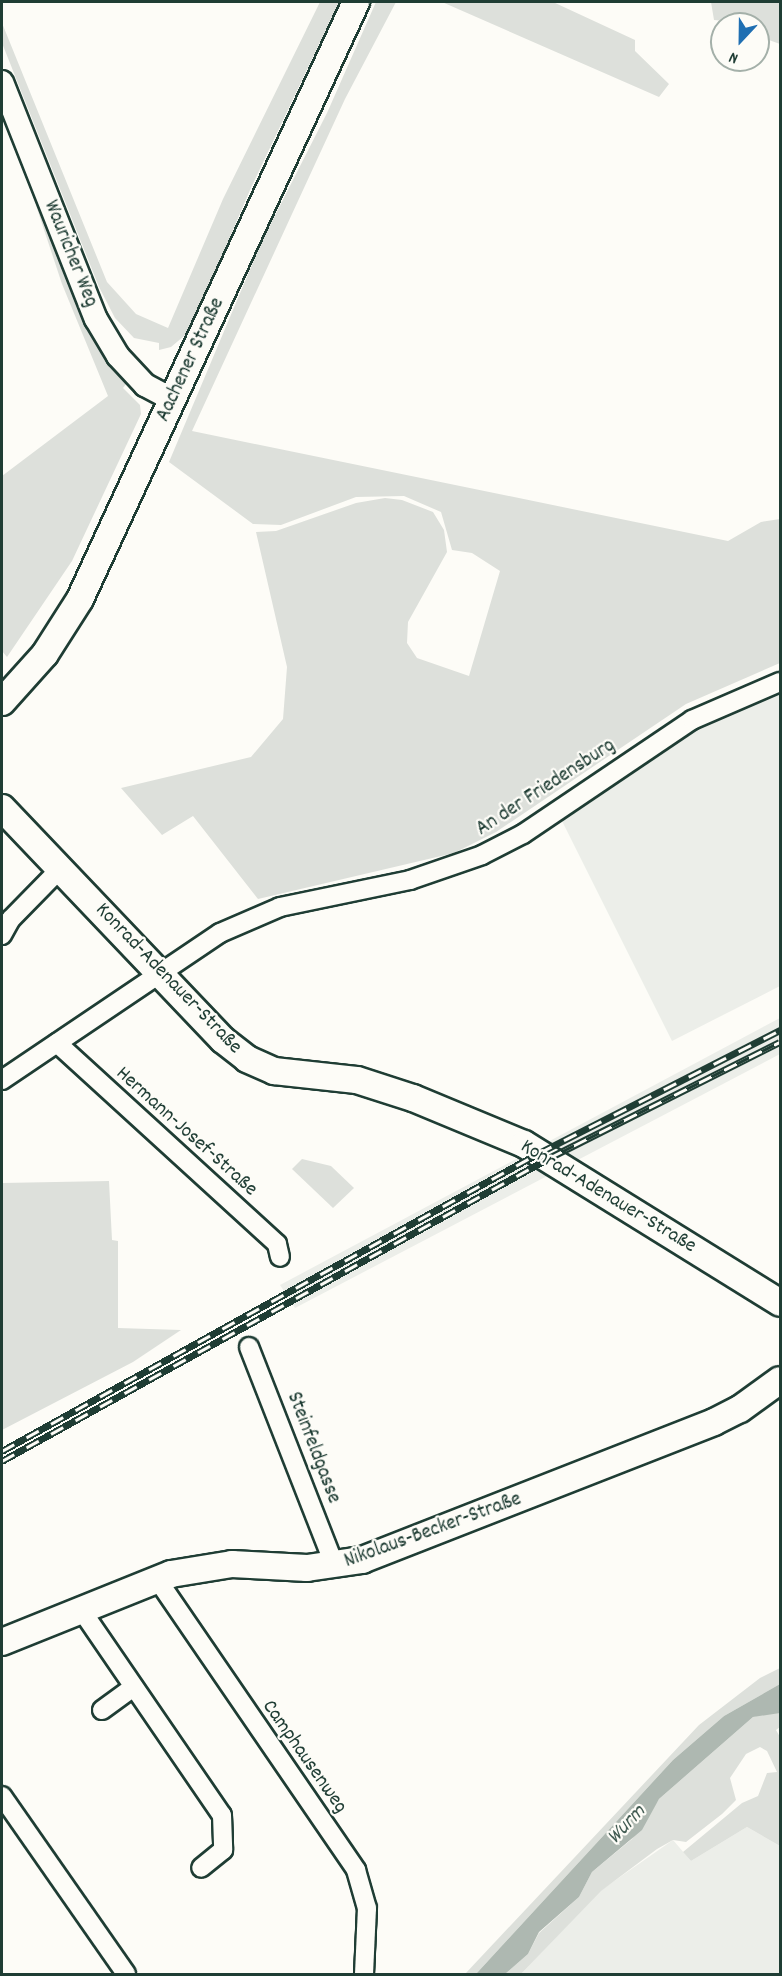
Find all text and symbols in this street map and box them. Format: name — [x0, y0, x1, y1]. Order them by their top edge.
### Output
north arrow — [710, 12, 770, 72]
text: N — [726, 45, 742, 69]
street label: Wauricher Weg — [37, 197, 103, 311]
street label: Aachener Straße — [151, 294, 231, 426]
street label: An der Friedensburg — [472, 734, 620, 842]
street label: Konrad-Adenauer-Straße — [89, 898, 247, 1060]
street label: Hermann-Josef-Straße — [110, 1062, 262, 1202]
street label: Konrad-Adenauer-Straße — [516, 1135, 700, 1259]
street label: Steinfeldgasse — [280, 1389, 346, 1507]
street label: Nikolaus-Becker-Straße — [341, 1487, 525, 1575]
street label: Camphausenweg — [256, 1695, 352, 1819]
water label: Wurm — [602, 1799, 652, 1851]

